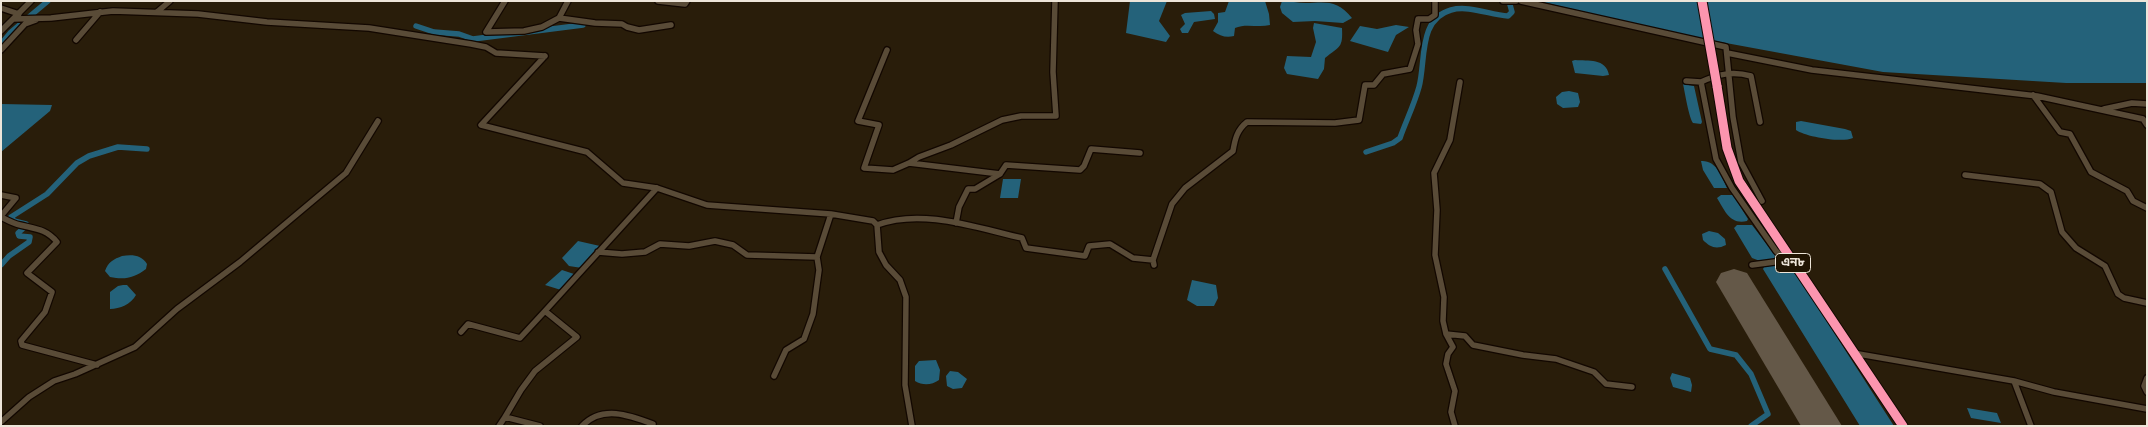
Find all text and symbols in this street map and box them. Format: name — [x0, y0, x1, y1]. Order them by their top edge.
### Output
road number: এন৮ — [1776, 254, 1810, 272]

